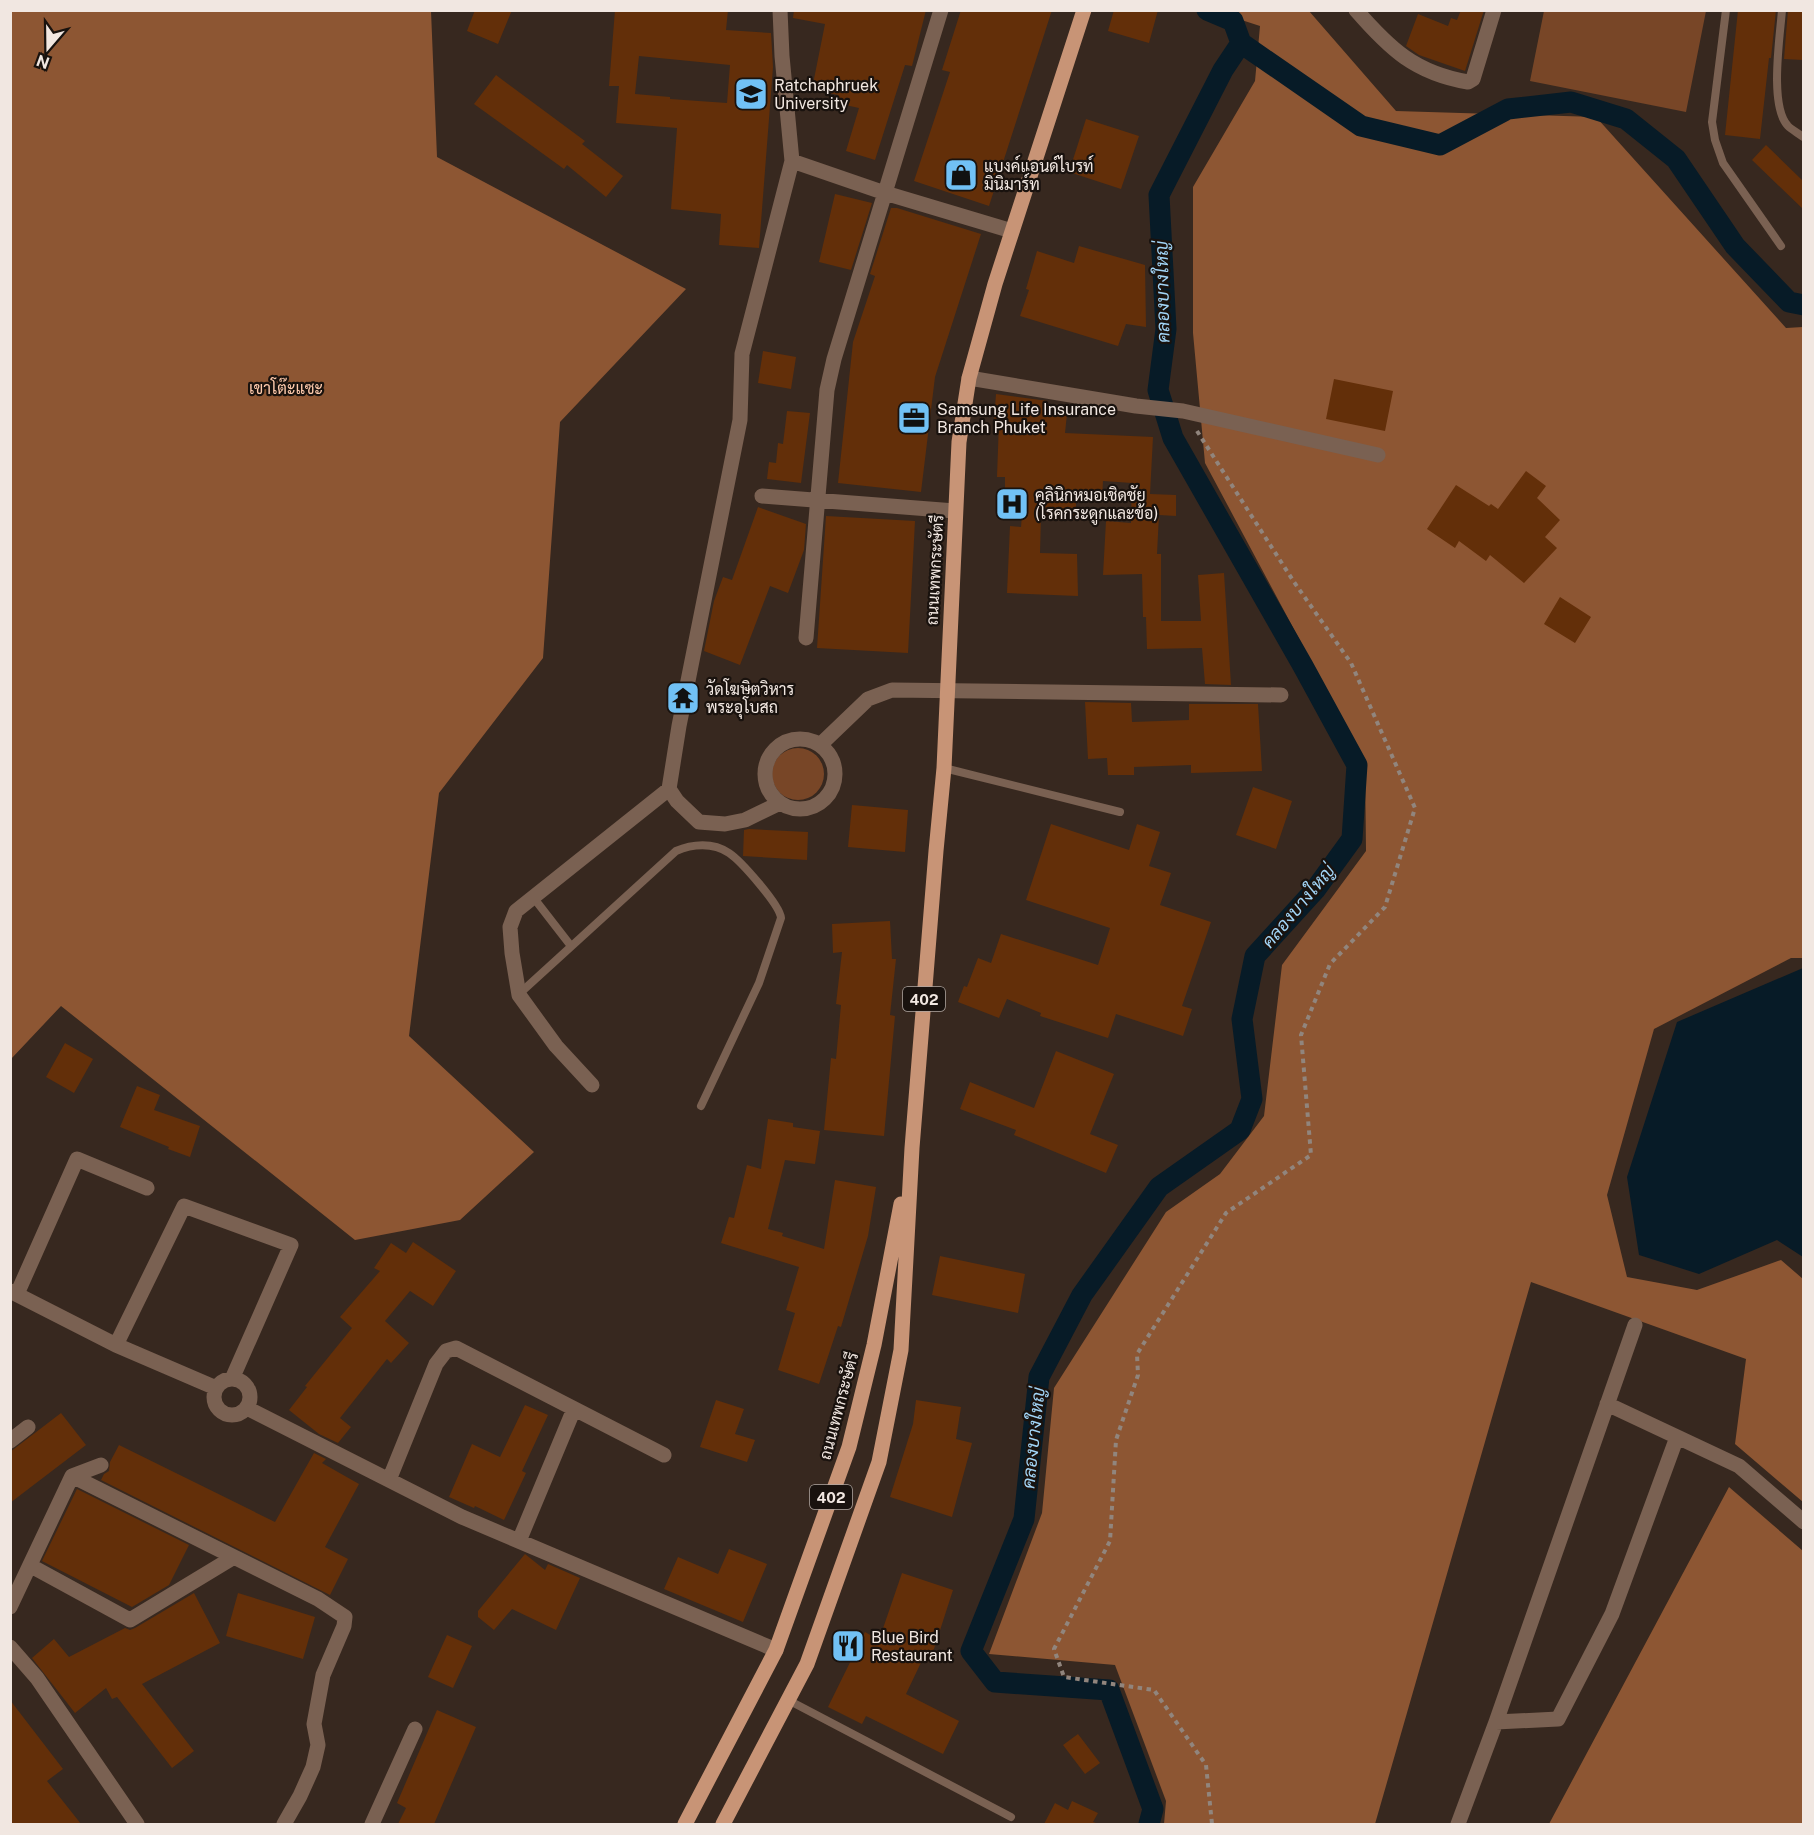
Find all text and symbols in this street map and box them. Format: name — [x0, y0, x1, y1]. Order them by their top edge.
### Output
north arrow — [18, 18, 78, 78]
text: N — [34, 51, 52, 73]
school or university icon: Ratchaphruek University — [733, 76, 769, 112]
place label: Ratchaphruek University — [774, 76, 878, 113]
place label: แบงค์แอนด์ไบรท์ มินิมาร์ท — [984, 154, 1094, 194]
shop icon: แบงค์แอนด์ไบรท์ มินิมาร์ท — [943, 157, 979, 193]
water label: คลองบางใหญ่ — [1149, 240, 1174, 343]
park label: เขาโต๊ะแซะ — [249, 377, 323, 398]
office icon: Samsung Life Insurance Branch Phuket — [896, 400, 932, 436]
place label: Samsung Life Insurance Branch Phuket — [937, 400, 1116, 437]
place label: คลินิกหมอเชิดชัย (โรคกระดูกและข้อ) — [1035, 485, 1158, 525]
hospital icon: คลินิกหมอเชิดชัย (โรคกระดูกและข้อ) — [994, 486, 1030, 522]
street label: ถนนเทพกระษัตรี — [921, 514, 947, 626]
place label: วัดโฆษิตวิหาร พระอุโบสถ — [706, 678, 795, 719]
temple icon: วัดโฆษิตวิหาร พระอุโบสถ — [665, 680, 701, 716]
water label: คลองบางใหญ่ — [1256, 858, 1340, 952]
road number: 402 — [903, 987, 945, 1011]
street label: ถนนเทพกระษัตรี — [814, 1349, 863, 1462]
water label: คลองบางใหญ่ — [1015, 1385, 1050, 1490]
road number: 402 — [810, 1485, 852, 1509]
restaurant icon: Blue Bird Restaurant — [830, 1628, 866, 1664]
place label: Blue Bird Restaurant — [871, 1628, 953, 1665]

